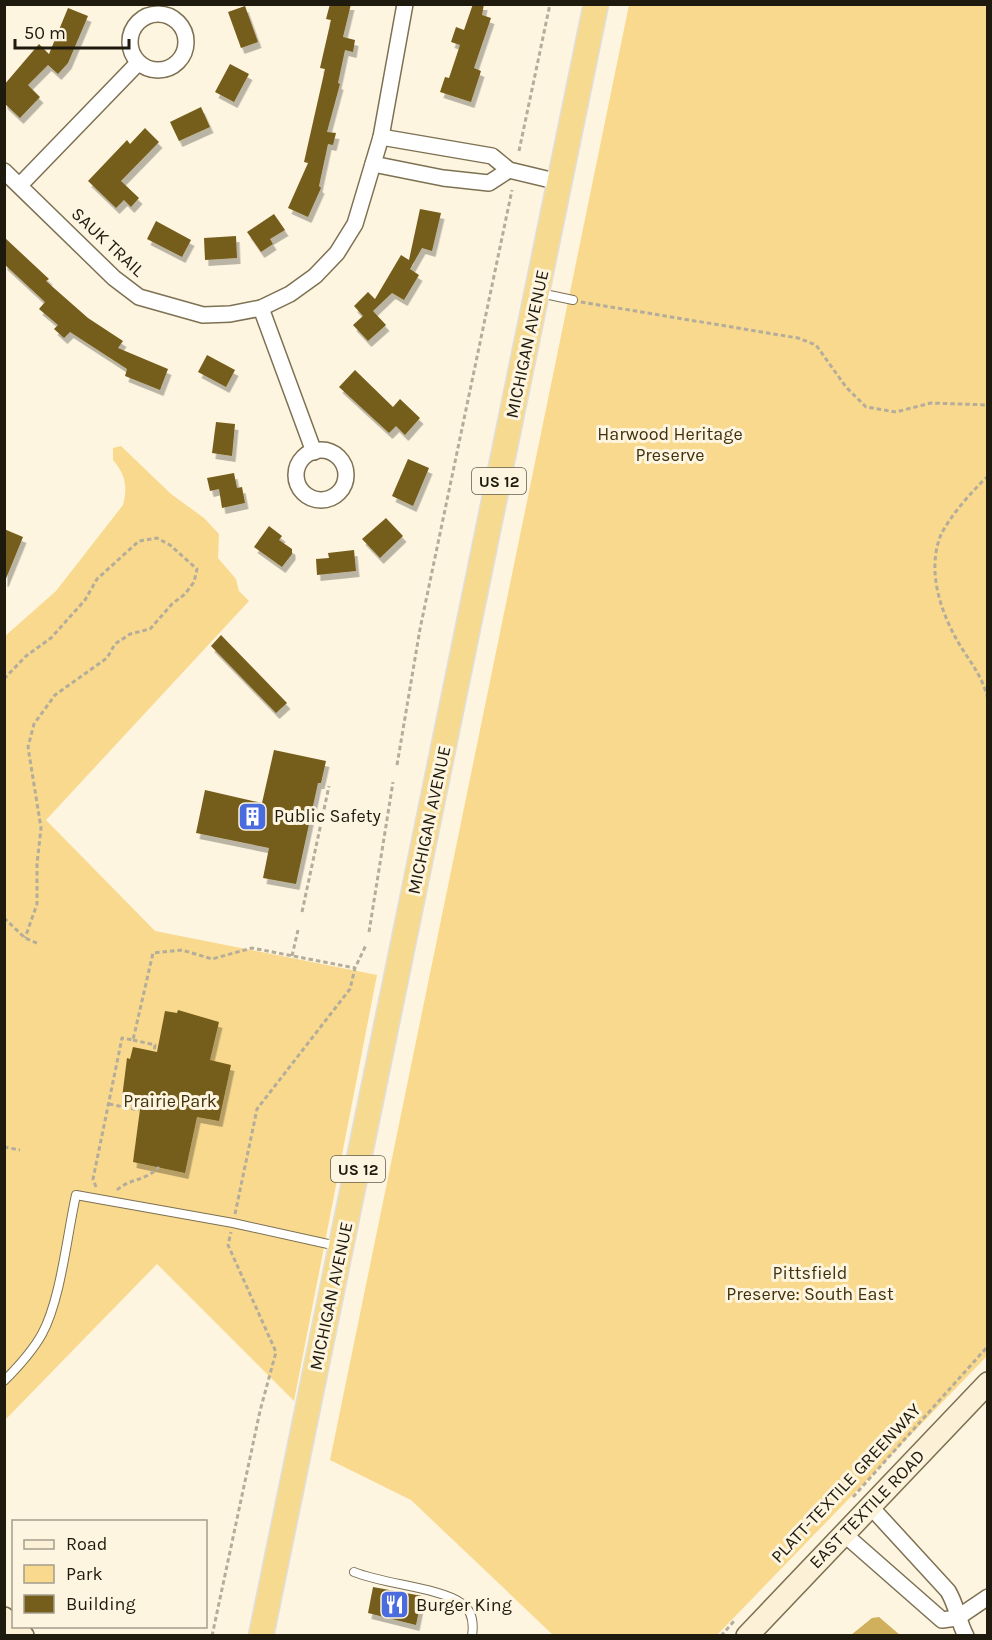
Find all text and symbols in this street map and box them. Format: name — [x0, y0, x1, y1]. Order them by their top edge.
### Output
scale bar — [15, 12, 129, 50]
text: 50 m — [24, 22, 66, 44]
street label: SAUK TRAIL — [67, 203, 150, 282]
street label: MICHIGAN AVENUE — [501, 268, 553, 420]
park label: Harwood Heritage Preserve — [597, 423, 743, 466]
road number: US 12 — [472, 468, 526, 494]
street label: MICHIGAN AVENUE — [403, 744, 455, 896]
building icon: Public Safety — [237, 800, 269, 832]
place label: Public Safety — [274, 805, 381, 827]
park label: Prairie Park — [123, 1090, 217, 1112]
road number: US 12 — [331, 1156, 385, 1182]
street label: MICHIGAN AVENUE — [305, 1220, 357, 1372]
park label: Pittsfield Preserve: South East — [726, 1262, 894, 1305]
street label: PLATT-TEXTILE GREENWAY — [766, 1399, 926, 1567]
street label: EAST TEXTILE ROAD — [805, 1445, 929, 1573]
legend — [12, 1520, 207, 1628]
text: Road — [66, 1533, 107, 1555]
text: Park — [66, 1563, 103, 1585]
restaurant icon: Burger King — [379, 1589, 411, 1621]
text: Building — [66, 1593, 136, 1615]
place label: Burger King — [416, 1594, 512, 1616]

